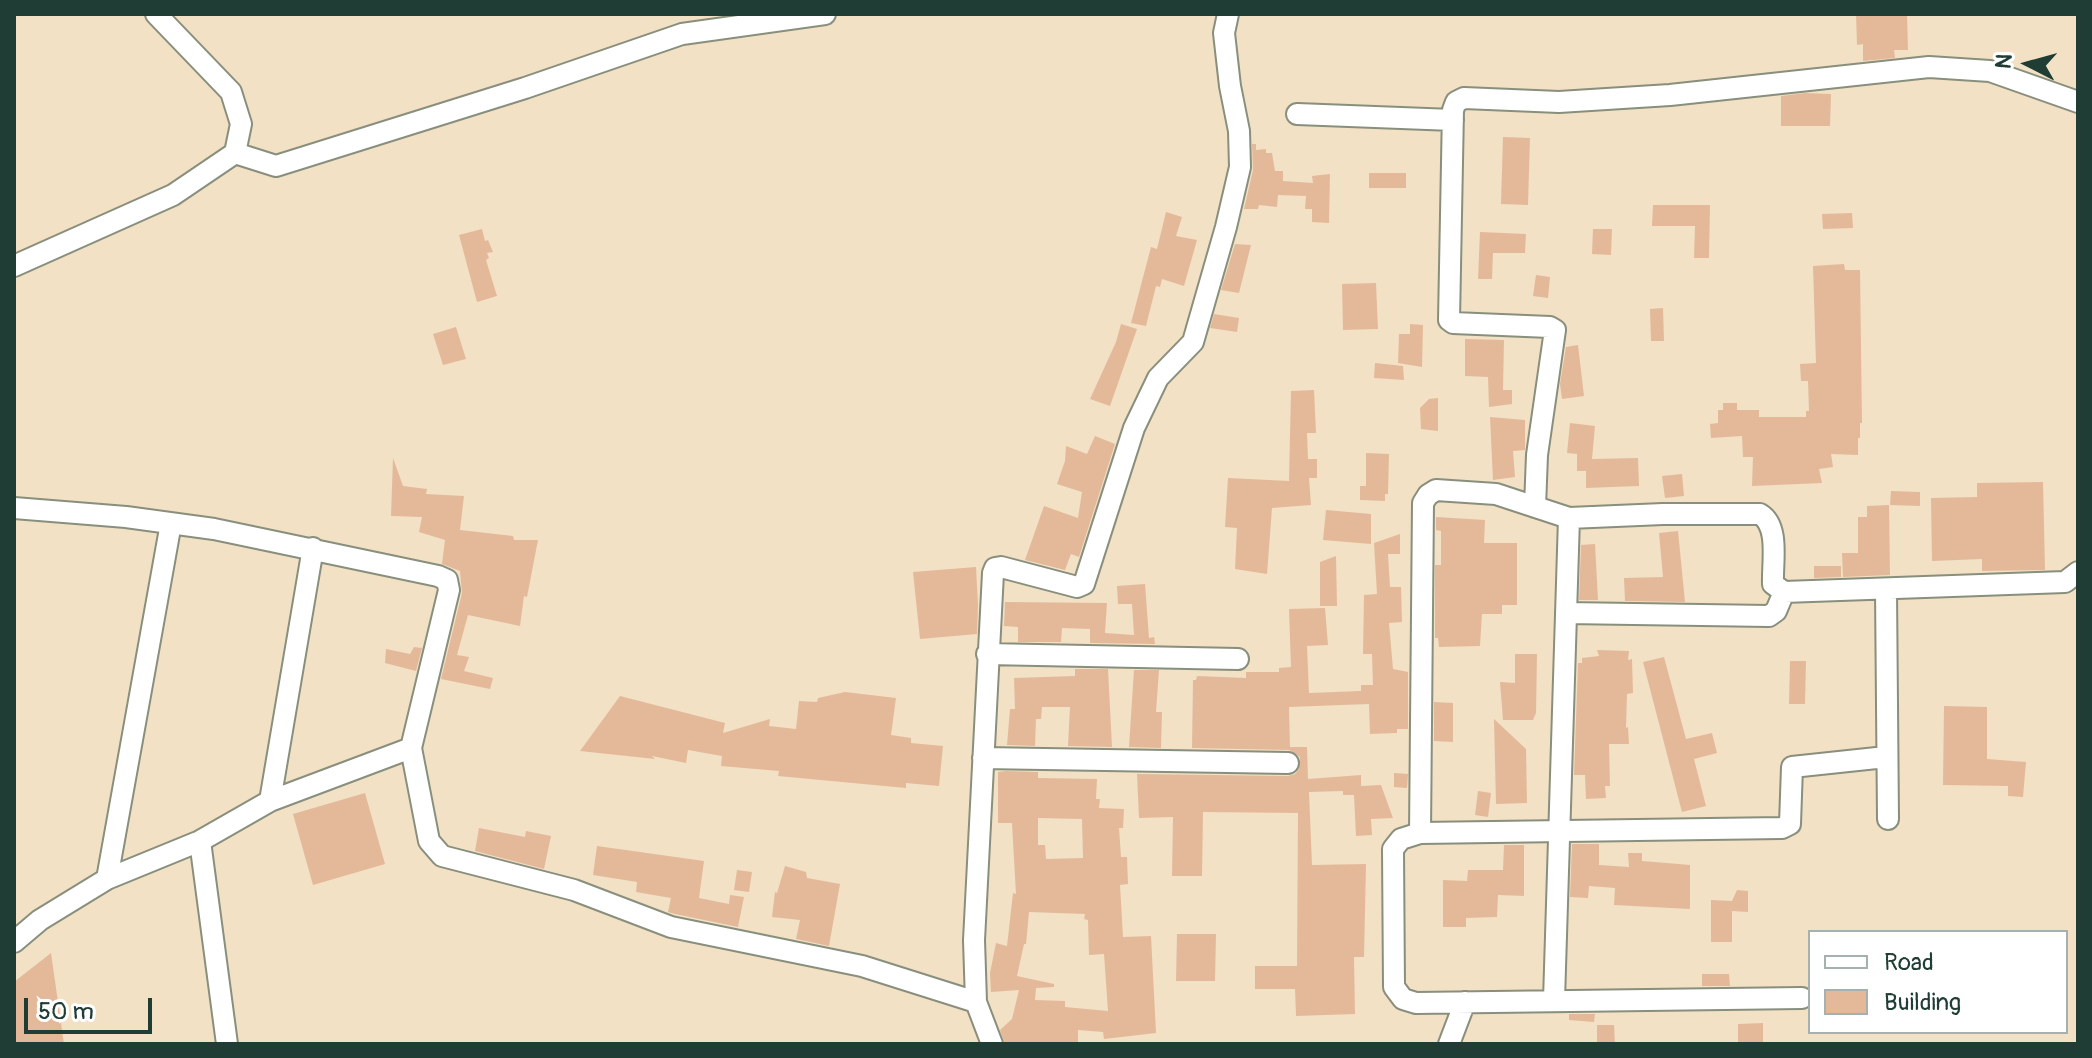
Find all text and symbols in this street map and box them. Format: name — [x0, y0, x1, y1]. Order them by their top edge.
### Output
north arrow — [1988, 24, 2068, 104]
text: N — [1989, 53, 2019, 70]
legend — [1808, 930, 2068, 1034]
text: Road — [1884, 948, 1934, 977]
scale bar — [28, 982, 156, 1032]
text: Building — [1884, 988, 1961, 1017]
text: 50 m — [38, 997, 94, 1026]

